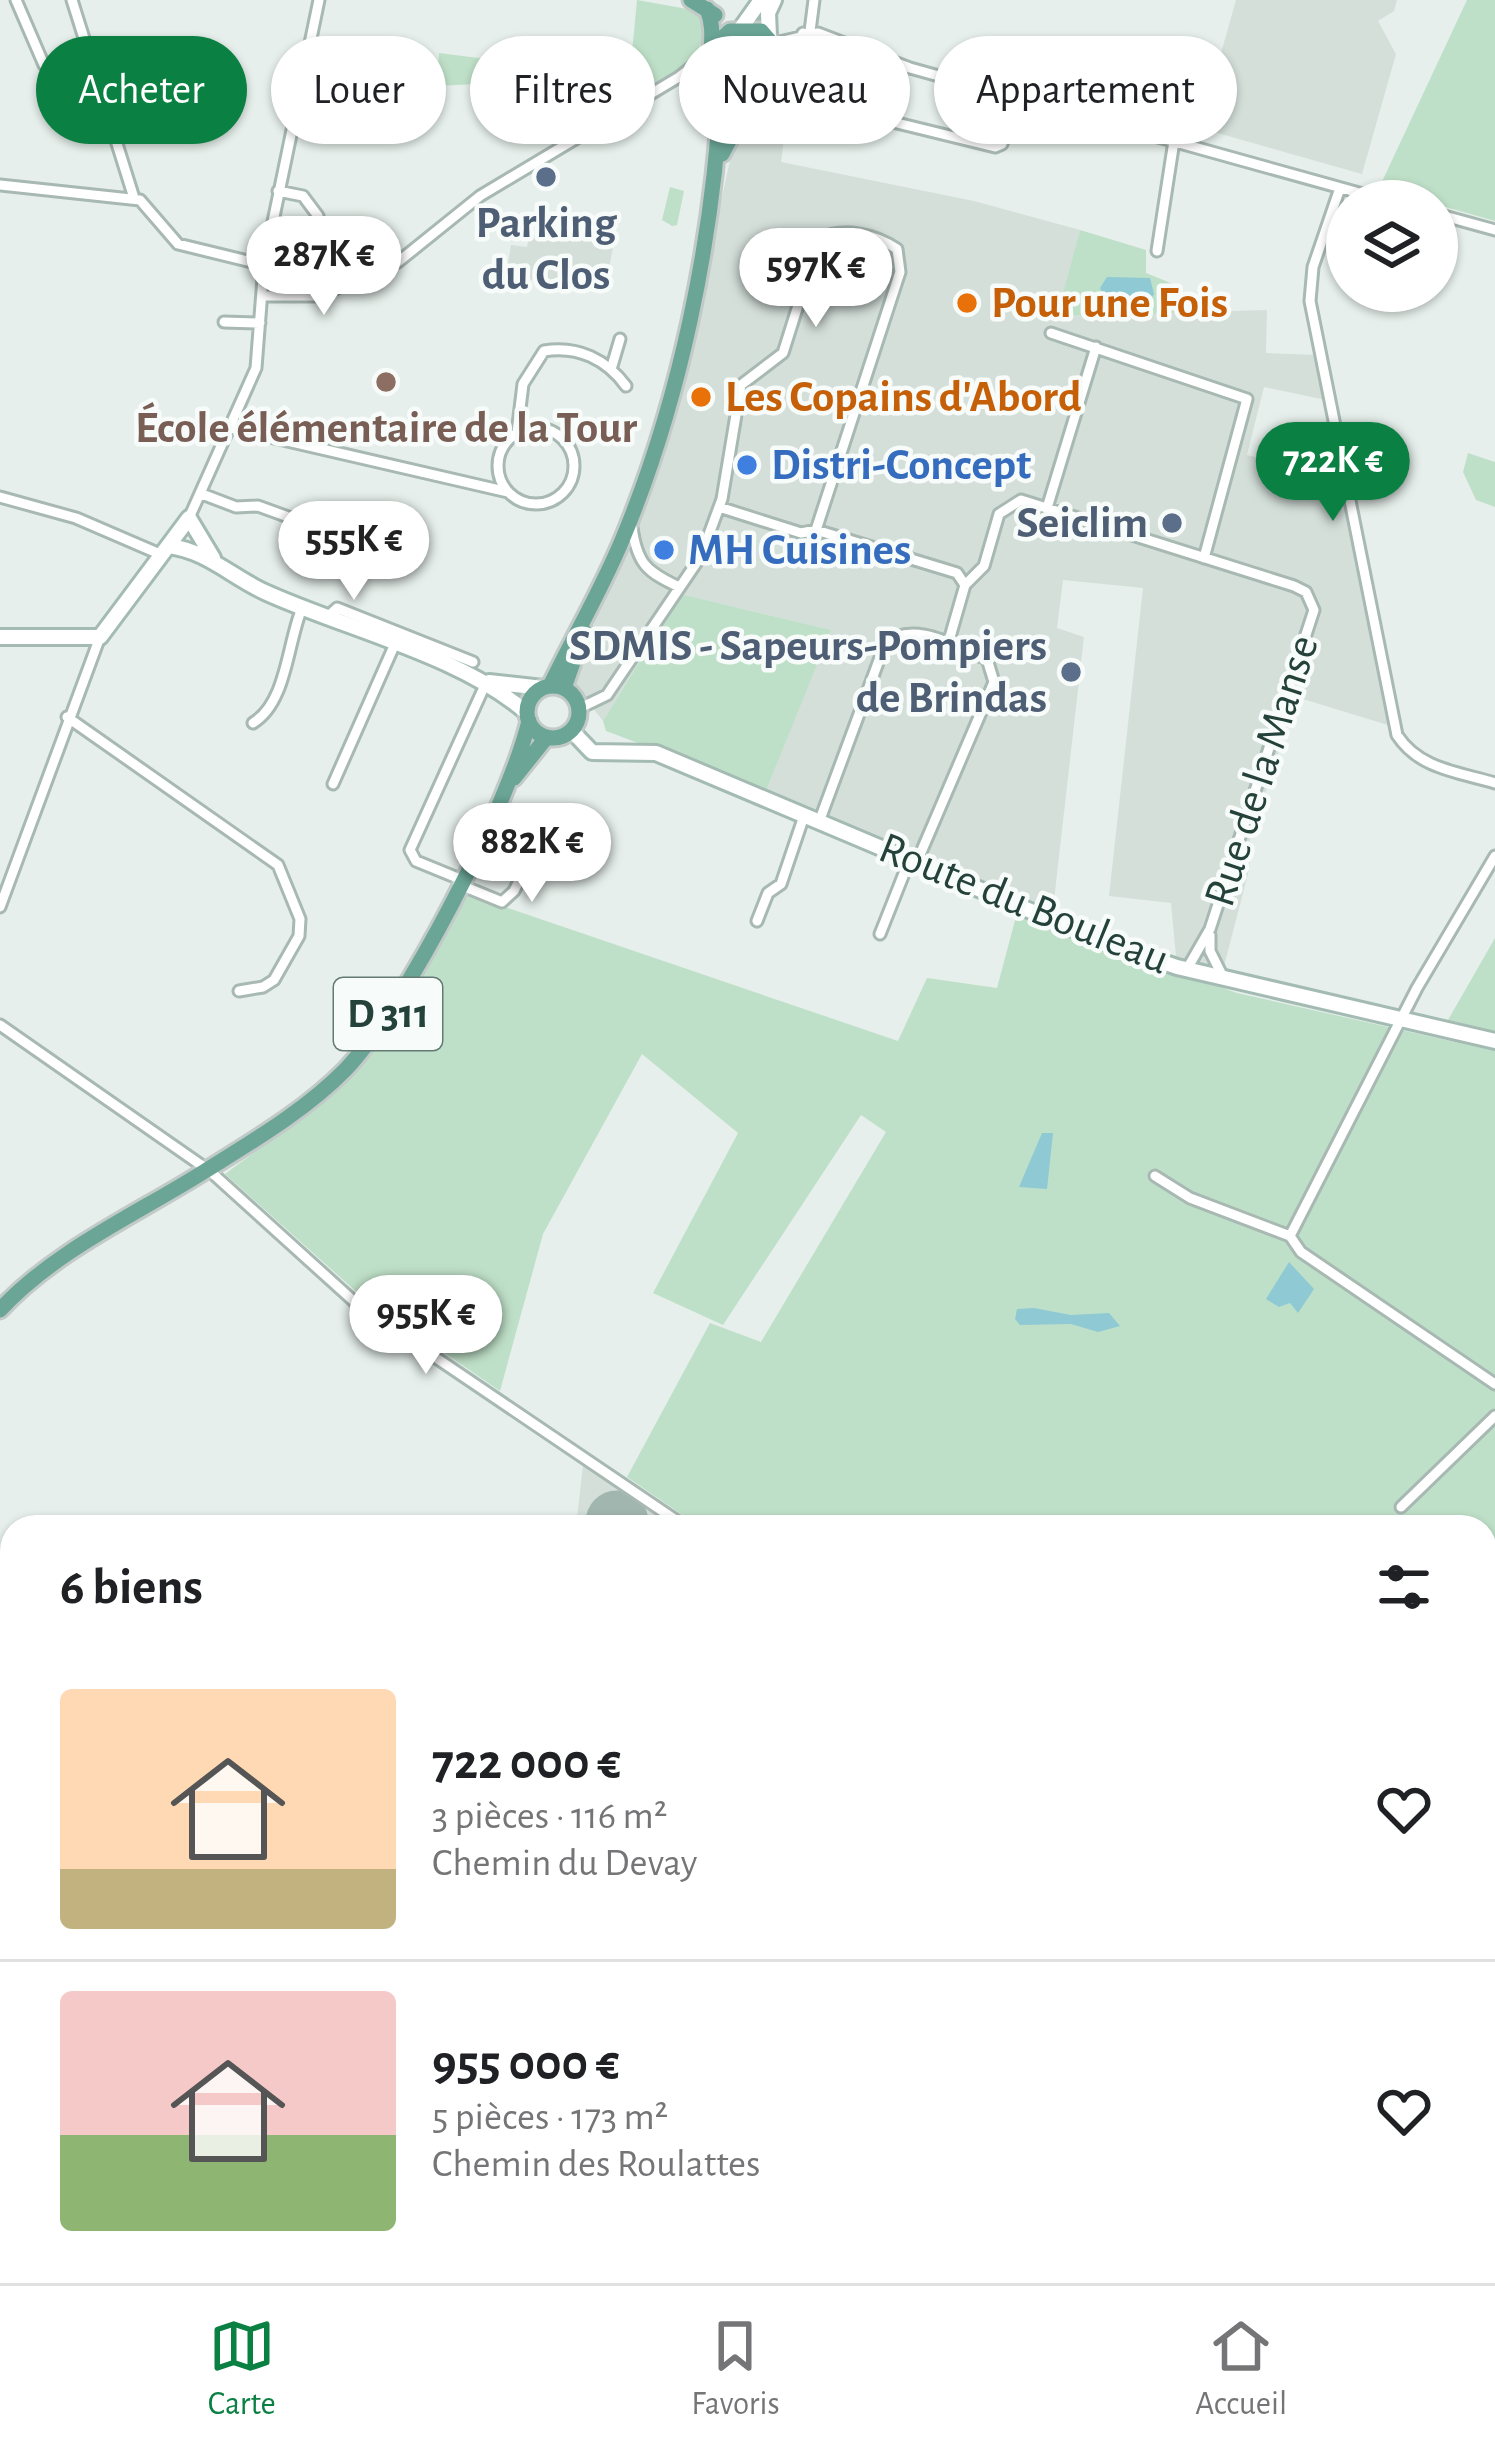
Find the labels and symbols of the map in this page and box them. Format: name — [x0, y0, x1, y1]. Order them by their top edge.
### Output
marker: Parking du Clos — [533, 164, 559, 190]
place label: Parking du Clos — [476, 201, 617, 298]
pin: 287K € — [226, 216, 422, 318]
pin: 597K € — [718, 228, 914, 330]
place label: Pour une Fois — [991, 281, 1228, 326]
marker: Pour une Fois — [954, 290, 980, 316]
marker: École élémentaire de la Tour — [373, 369, 399, 395]
place label: Les Copains d'Abord — [725, 375, 1082, 420]
marker: Les Copains d'Abord — [688, 384, 714, 410]
place label: École élémentaire de la Tour — [135, 402, 637, 451]
pin: 722K € — [1235, 422, 1431, 524]
place label: Distri-Concept — [771, 443, 1031, 488]
marker: Distri-Concept — [734, 452, 760, 478]
pin: 555K € — [256, 501, 452, 603]
place label: Seiclim — [1016, 501, 1148, 546]
marker: Seiclim — [1159, 510, 1185, 536]
place label: MH Cuisines — [688, 528, 911, 573]
marker: MH Cuisines — [651, 537, 677, 563]
place label: SDMIS - Sapeurs-Pompiers de Brindas — [569, 624, 1047, 721]
street label: Rue de la Manse — [1197, 630, 1327, 912]
marker: SDMIS - Sapeurs-Pompiers de Brindas — [1058, 659, 1084, 685]
pin: 882K € — [434, 803, 630, 905]
street label: Route du Bouleau — [873, 825, 1175, 983]
road number: D 311 — [334, 978, 442, 1050]
pin: 955K € — [328, 1275, 524, 1377]

